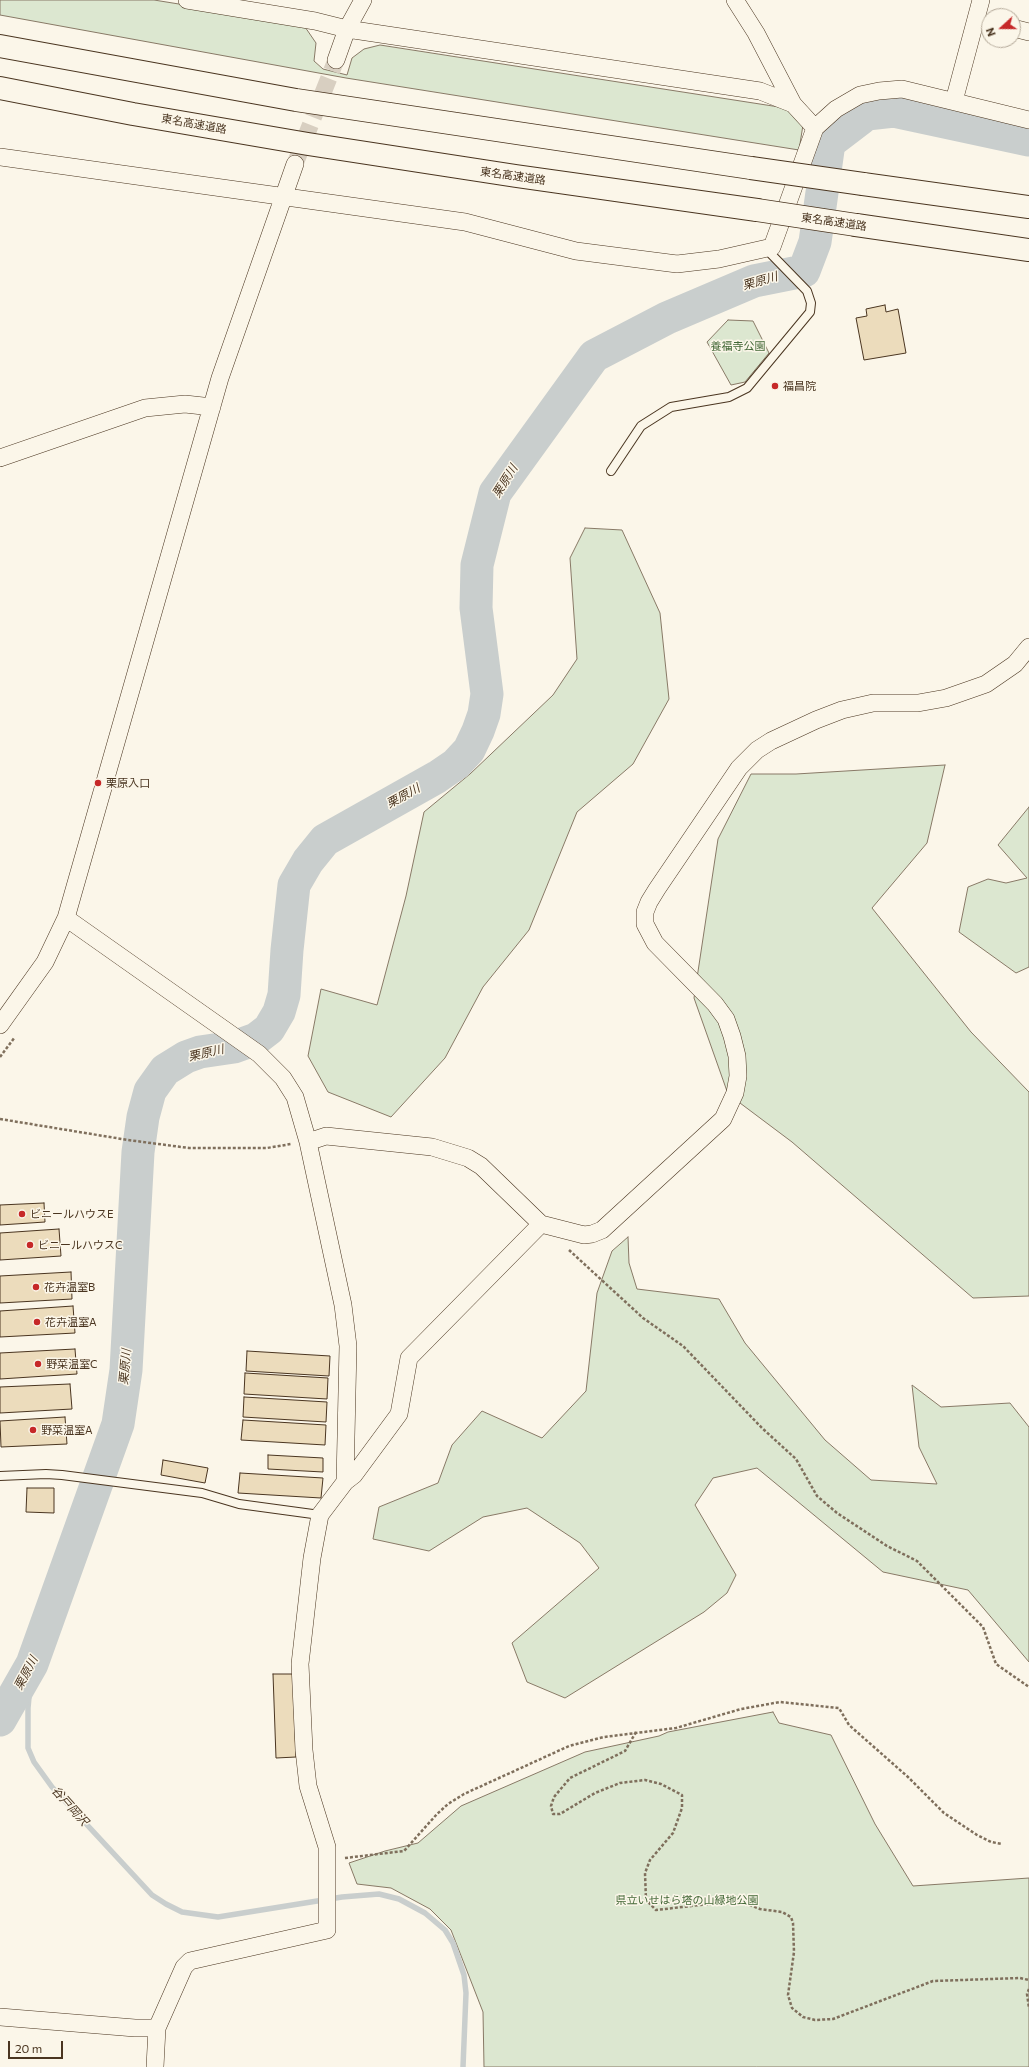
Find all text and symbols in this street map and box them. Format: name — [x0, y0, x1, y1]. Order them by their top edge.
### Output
north arrow — [981, 8, 1021, 48]
text: N — [983, 26, 998, 38]
street label: 東名高速道路 — [160, 112, 228, 136]
street label: 東名高速道路 — [479, 165, 547, 187]
street label: 東名高速道路 — [800, 211, 868, 233]
water label: 栗原川 — [741, 269, 779, 293]
park label: 養福寺公園 — [711, 339, 765, 353]
place label: 福昌院 — [783, 379, 816, 393]
marker: 福昌院 — [770, 381, 780, 391]
water label: 栗原川 — [489, 462, 521, 500]
place label: 栗原入口 — [106, 776, 150, 790]
marker: 栗原入口 — [93, 778, 103, 788]
water label: 栗原川 — [384, 781, 422, 811]
water label: 栗原川 — [187, 1042, 225, 1064]
place label: ビニールハウスE — [30, 1207, 114, 1221]
marker: ビニールハウスE — [17, 1209, 27, 1219]
place label: ビニールハウスC — [38, 1238, 123, 1252]
marker: ビニールハウスC — [25, 1240, 35, 1250]
place label: 花卉温室B — [44, 1280, 95, 1294]
marker: 花卉温室B — [31, 1282, 41, 1292]
place label: 花卉温室A — [45, 1315, 97, 1329]
marker: 花卉温室A — [32, 1317, 42, 1327]
water label: 栗原川 — [116, 1348, 134, 1386]
place label: 野菜温室C — [46, 1357, 98, 1371]
marker: 野菜温室C — [33, 1359, 43, 1369]
place label: 野菜温室A — [41, 1423, 93, 1437]
marker: 野菜温室A — [28, 1425, 38, 1435]
water label: 栗原川 — [11, 1654, 41, 1692]
water label: 谷戸岡沢 — [49, 1783, 91, 1829]
park label: 県立いせはら塔の山緑地公園 — [616, 1893, 758, 1907]
scale bar — [10, 2033, 65, 2059]
text: 20 m — [15, 2041, 42, 2055]

